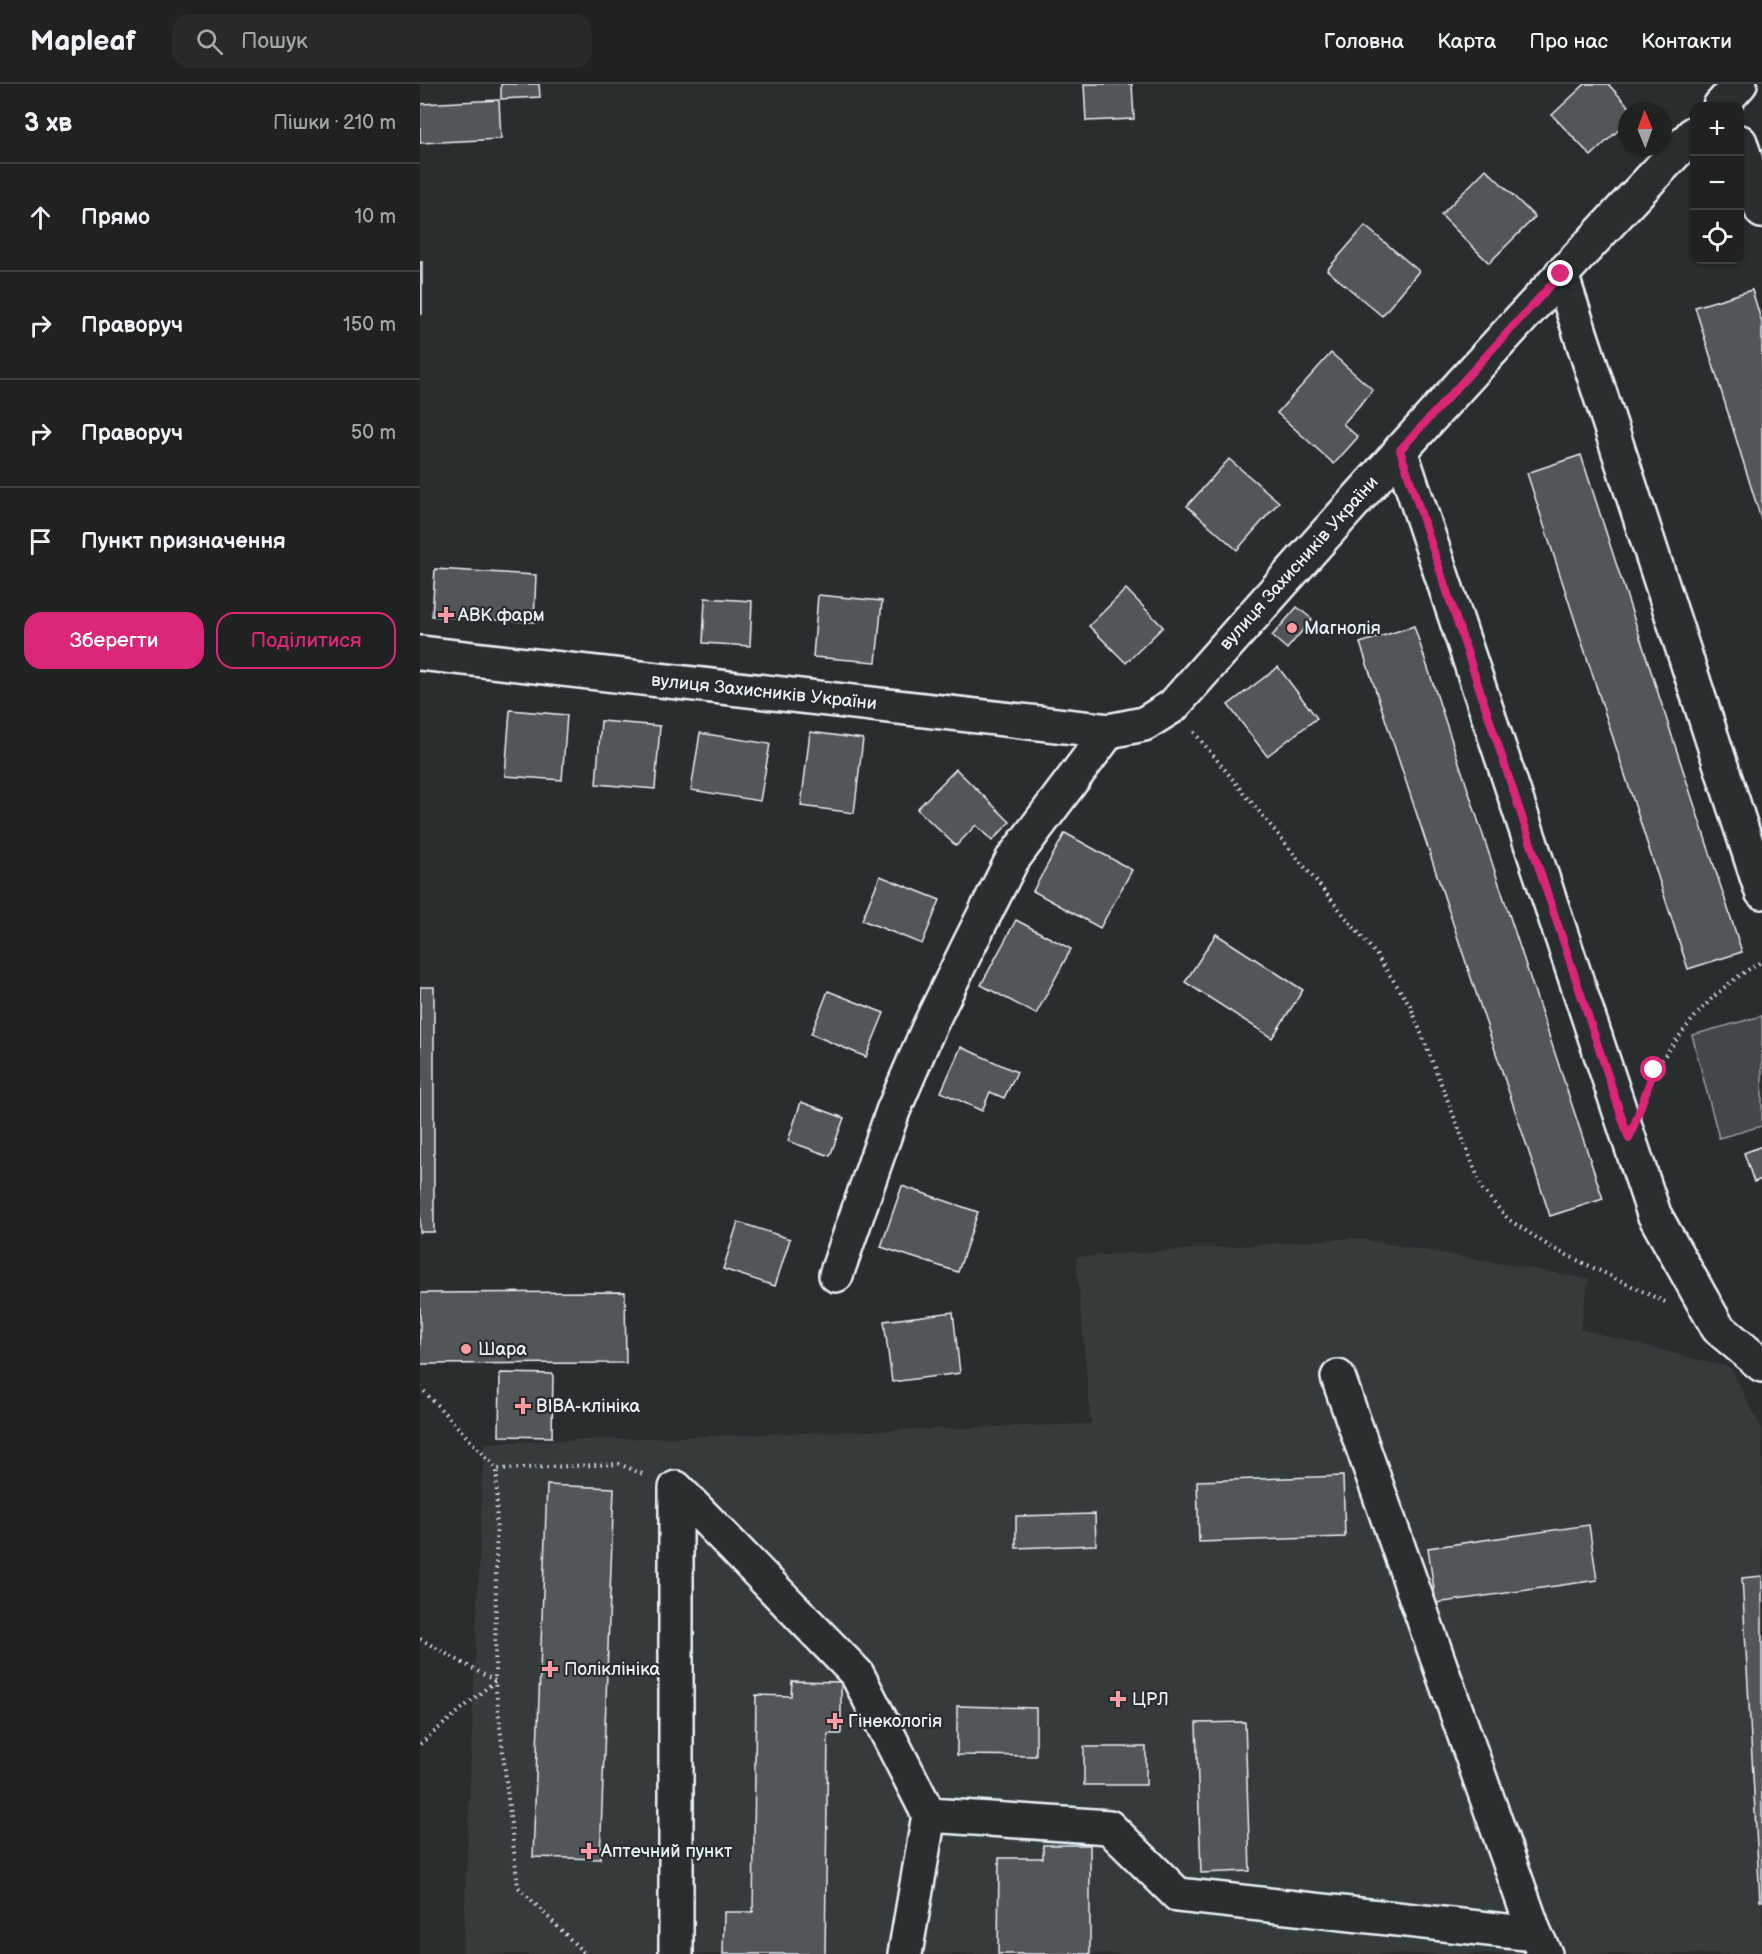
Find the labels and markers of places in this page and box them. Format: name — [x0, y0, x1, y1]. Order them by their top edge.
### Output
place label: АВК фарм — [457, 605, 545, 626]
marker: АВК фарм — [439, 608, 453, 622]
place label: Магнолія — [1304, 618, 1381, 639]
marker: Магнолія — [1285, 621, 1299, 635]
place label: Шара — [478, 1339, 527, 1360]
marker: Шара — [459, 1342, 473, 1356]
place label: ВІВА-клініка — [536, 1396, 641, 1417]
marker: ВІВА-клініка — [514, 1397, 532, 1415]
place label: Поліклініка — [564, 1659, 660, 1680]
marker: Поліклініка — [541, 1660, 559, 1678]
place label: ЦРЛ — [1132, 1689, 1169, 1710]
marker: ЦРЛ — [1109, 1690, 1127, 1708]
place label: Гінекологія — [848, 1711, 942, 1732]
marker: Гінекологія — [826, 1712, 844, 1730]
place label: Аптечний пункт — [600, 1841, 733, 1862]
marker: Аптечний пункт — [582, 1844, 596, 1858]

